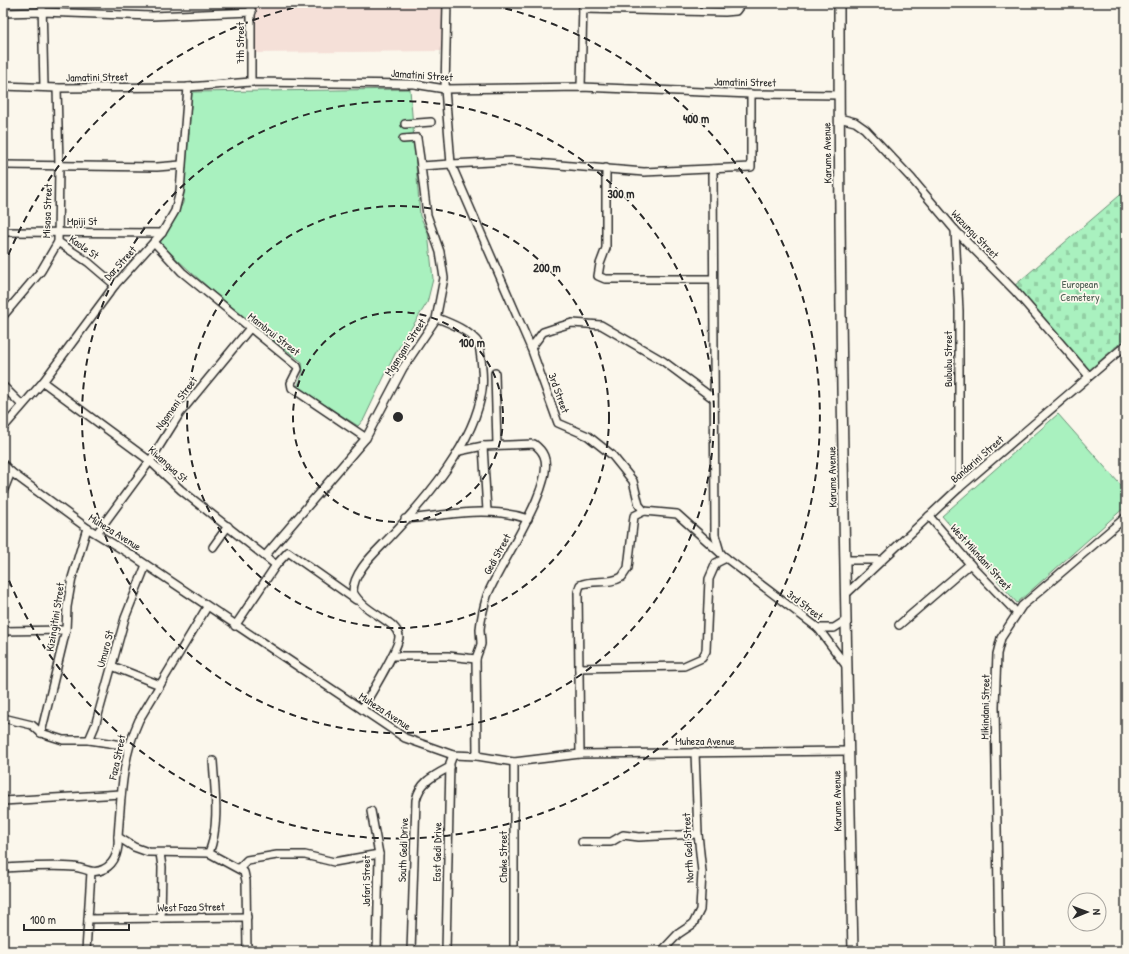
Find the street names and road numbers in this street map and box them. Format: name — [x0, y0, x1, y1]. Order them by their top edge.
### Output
street label: 7th Street — [233, 22, 247, 64]
street label: Jamatini Street — [391, 66, 454, 84]
street label: Jamatini Street — [66, 69, 128, 85]
street label: Jamatini Street — [714, 74, 776, 90]
street label: Karume Avenue — [819, 122, 835, 184]
street label: Misasa Street — [39, 183, 55, 238]
street label: Wazungu Street — [948, 207, 1002, 262]
street label: Mpiji St — [67, 214, 97, 228]
street label: Kaole St — [66, 232, 102, 262]
street label: Dar Street — [101, 243, 139, 283]
street label: Mambrui Street — [245, 309, 303, 359]
street label: Mgangani Street — [381, 316, 429, 378]
street label: Bububu Street — [941, 331, 955, 387]
street label: 3rd Street — [545, 371, 573, 415]
street label: Ngomeni Street — [152, 373, 200, 432]
street label: Bandarini Street — [948, 432, 1007, 486]
street label: Kiwangwa St — [145, 443, 191, 485]
street label: Karume Avenue — [824, 446, 840, 508]
street label: Muheza Avenue — [86, 510, 144, 554]
street label: West Mikndani Street — [948, 521, 1015, 593]
street label: Gedi Street — [480, 531, 514, 577]
street label: Kizingitini Street — [43, 581, 67, 652]
street label: 3rd Street — [784, 587, 826, 623]
street label: Umuro St — [93, 629, 117, 669]
street label: Mikindani Street — [977, 674, 993, 740]
street label: Muheza Avenue — [356, 689, 414, 733]
street label: Faza Street — [105, 733, 129, 782]
street label: Muheza Avenue — [675, 734, 735, 748]
street label: Karume Avenue — [829, 770, 845, 832]
street label: North Gedi Street — [679, 812, 697, 883]
street label: South Gedi Drive — [395, 817, 411, 882]
street label: East Gedi Drive — [429, 822, 445, 882]
street label: Chake Street — [496, 831, 510, 883]
street label: Jafari Street — [359, 855, 373, 907]
street label: West Faza Street — [157, 899, 225, 915]

